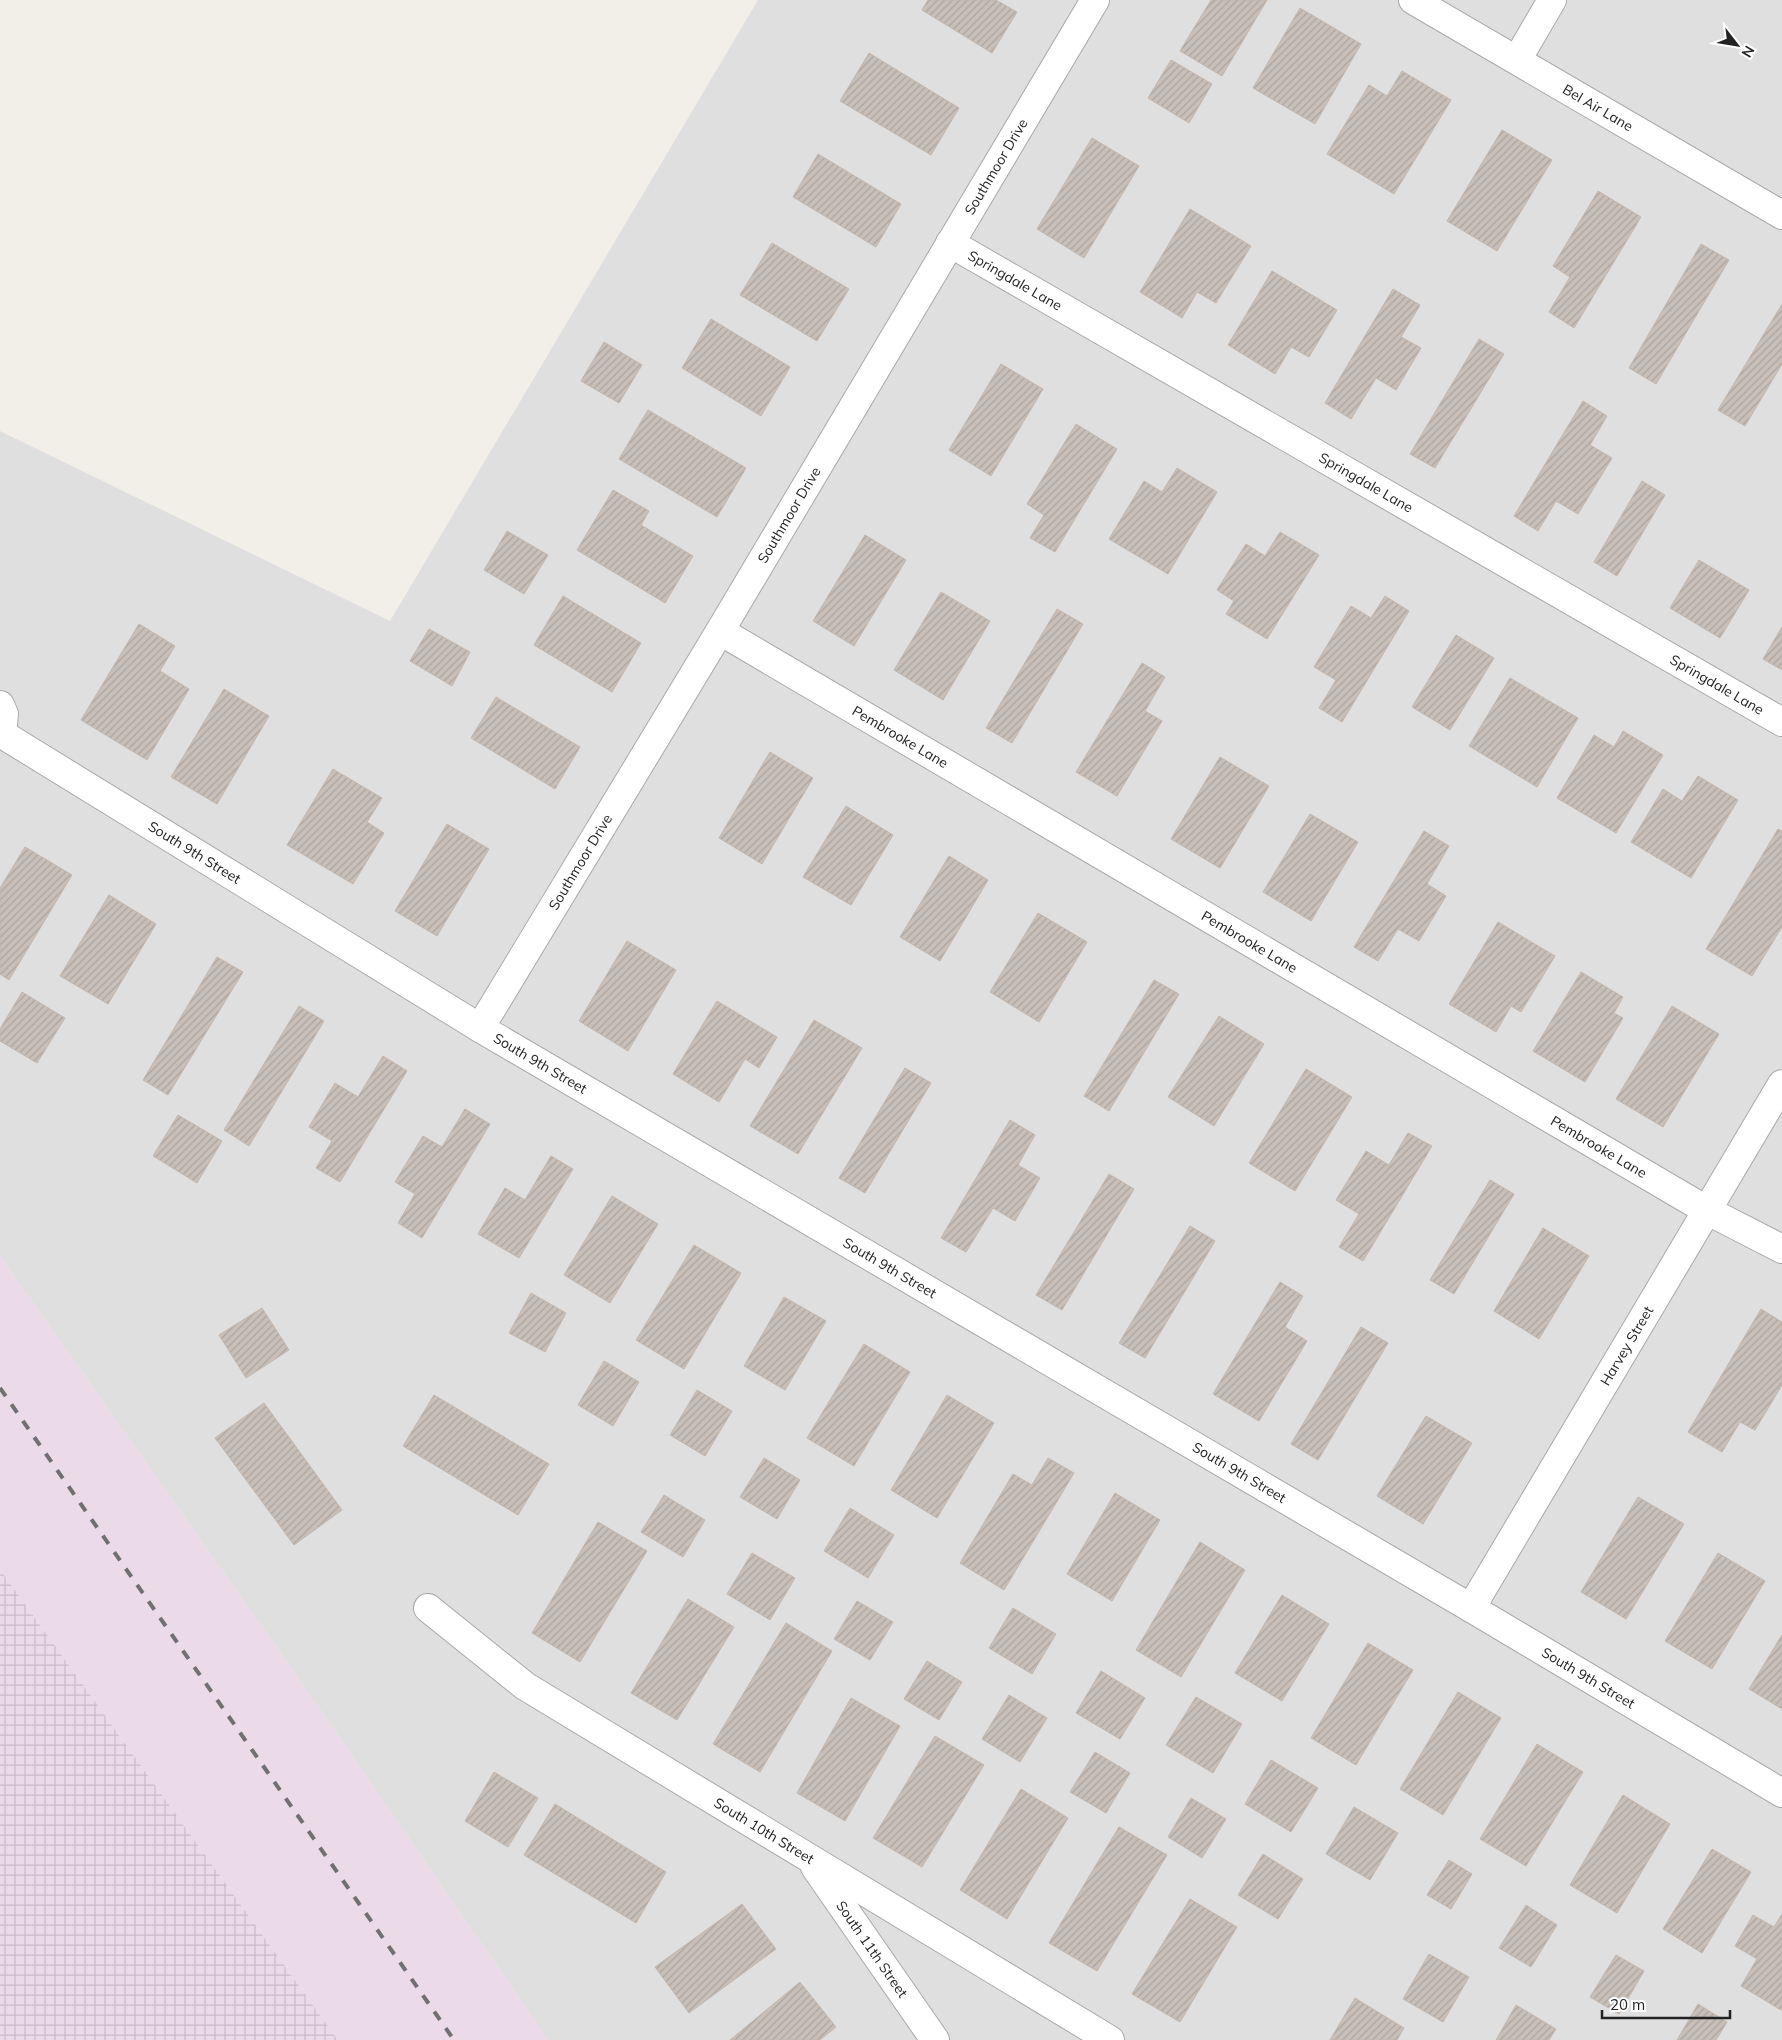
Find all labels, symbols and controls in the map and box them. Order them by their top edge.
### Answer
north arrow [1712,20,1762,70]
text: N [1738,43,1759,61]
street label: Bel Air Lane [1559,80,1636,135]
street label: Southmoor Drive [960,115,1031,218]
street label: Springdale Lane [965,246,1065,315]
street label: Springdale Lane [1316,448,1416,517]
street label: Southmoor Drive [753,463,825,566]
street label: Springdale Lane [1667,650,1767,719]
street label: Pembrooke Lane [849,702,952,772]
street label: Southmoor Drive [545,811,616,913]
street label: South 9th Street [145,817,244,888]
street label: Pembrooke Lane [1198,907,1301,977]
street label: South 9th Street [490,1029,590,1098]
street label: Pembrooke Lane [1547,1112,1650,1182]
street label: South 9th Street [840,1233,940,1302]
street label: Harvey Street [1596,1303,1657,1389]
street label: South 9th Street [1189,1438,1290,1507]
street label: South 9th Street [1538,1643,1638,1713]
street label: South 10th Street [711,1794,818,1868]
street label: South 11th Street [832,1897,912,2001]
scale bar [1602,1988,1730,2020]
text: 20 m [1610,1995,1645,2014]

